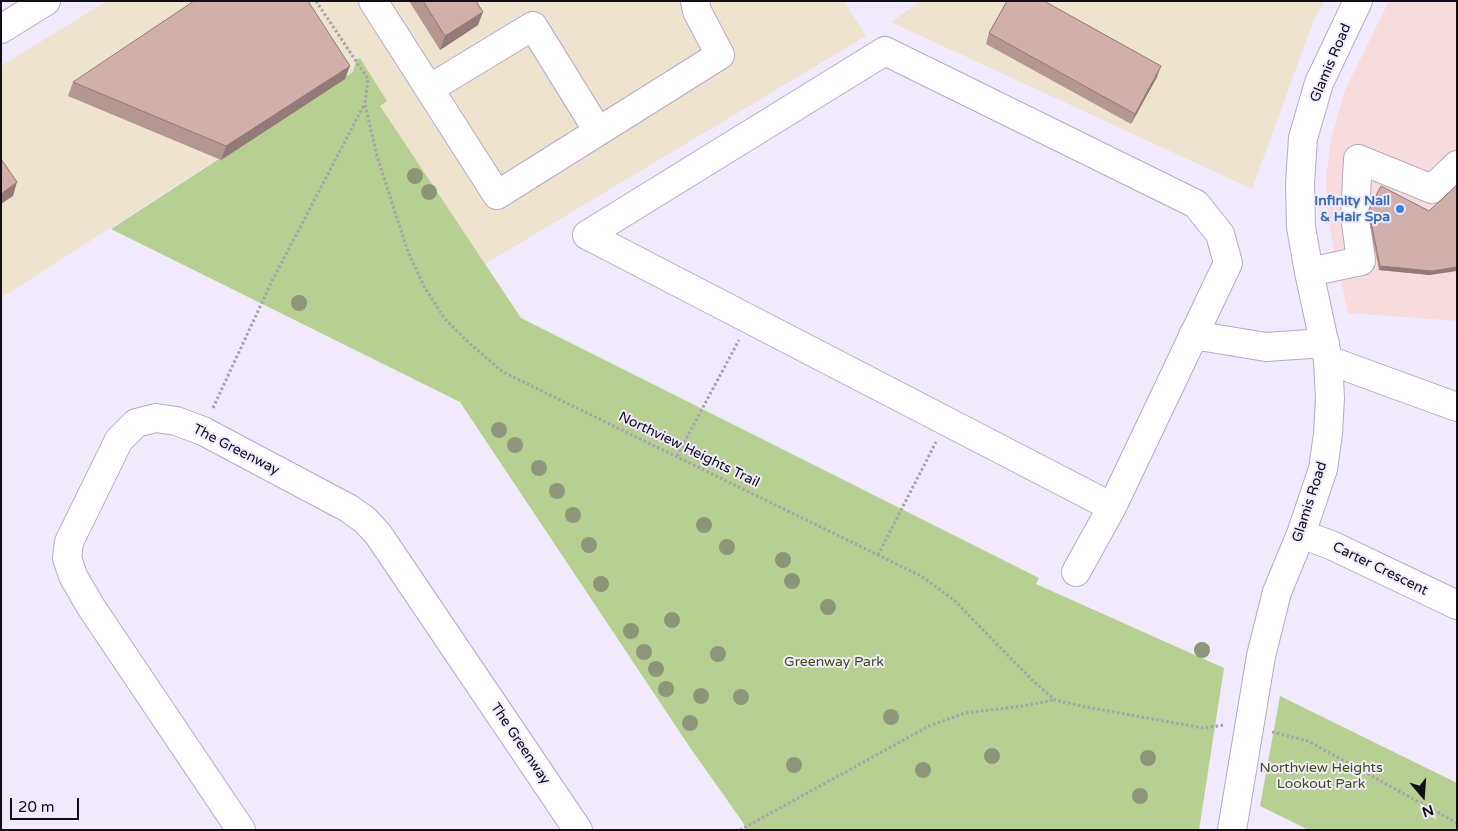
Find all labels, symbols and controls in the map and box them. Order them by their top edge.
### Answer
street label: Glamis Road [1307,21,1355,105]
place label: Infinity Nail & Hair Spa [1314,193,1390,226]
marker: Infinity Nail & Hair Spa [1394,203,1406,215]
street label: Northview Heights Trail [616,409,762,491]
street label: The Greenway [190,421,282,479]
street label: Glamis Road [1289,460,1331,544]
street label: Carter Crescent [1330,539,1430,599]
park label: Greenway Park [784,654,884,670]
street label: The Greenway [487,700,553,788]
park label: Northview Heights Lookout Park [1259,760,1383,792]
north arrow [1398,771,1448,821]
scale bar [12,788,81,820]
text: 20 m [18,798,55,816]
text: N [1420,801,1436,821]

